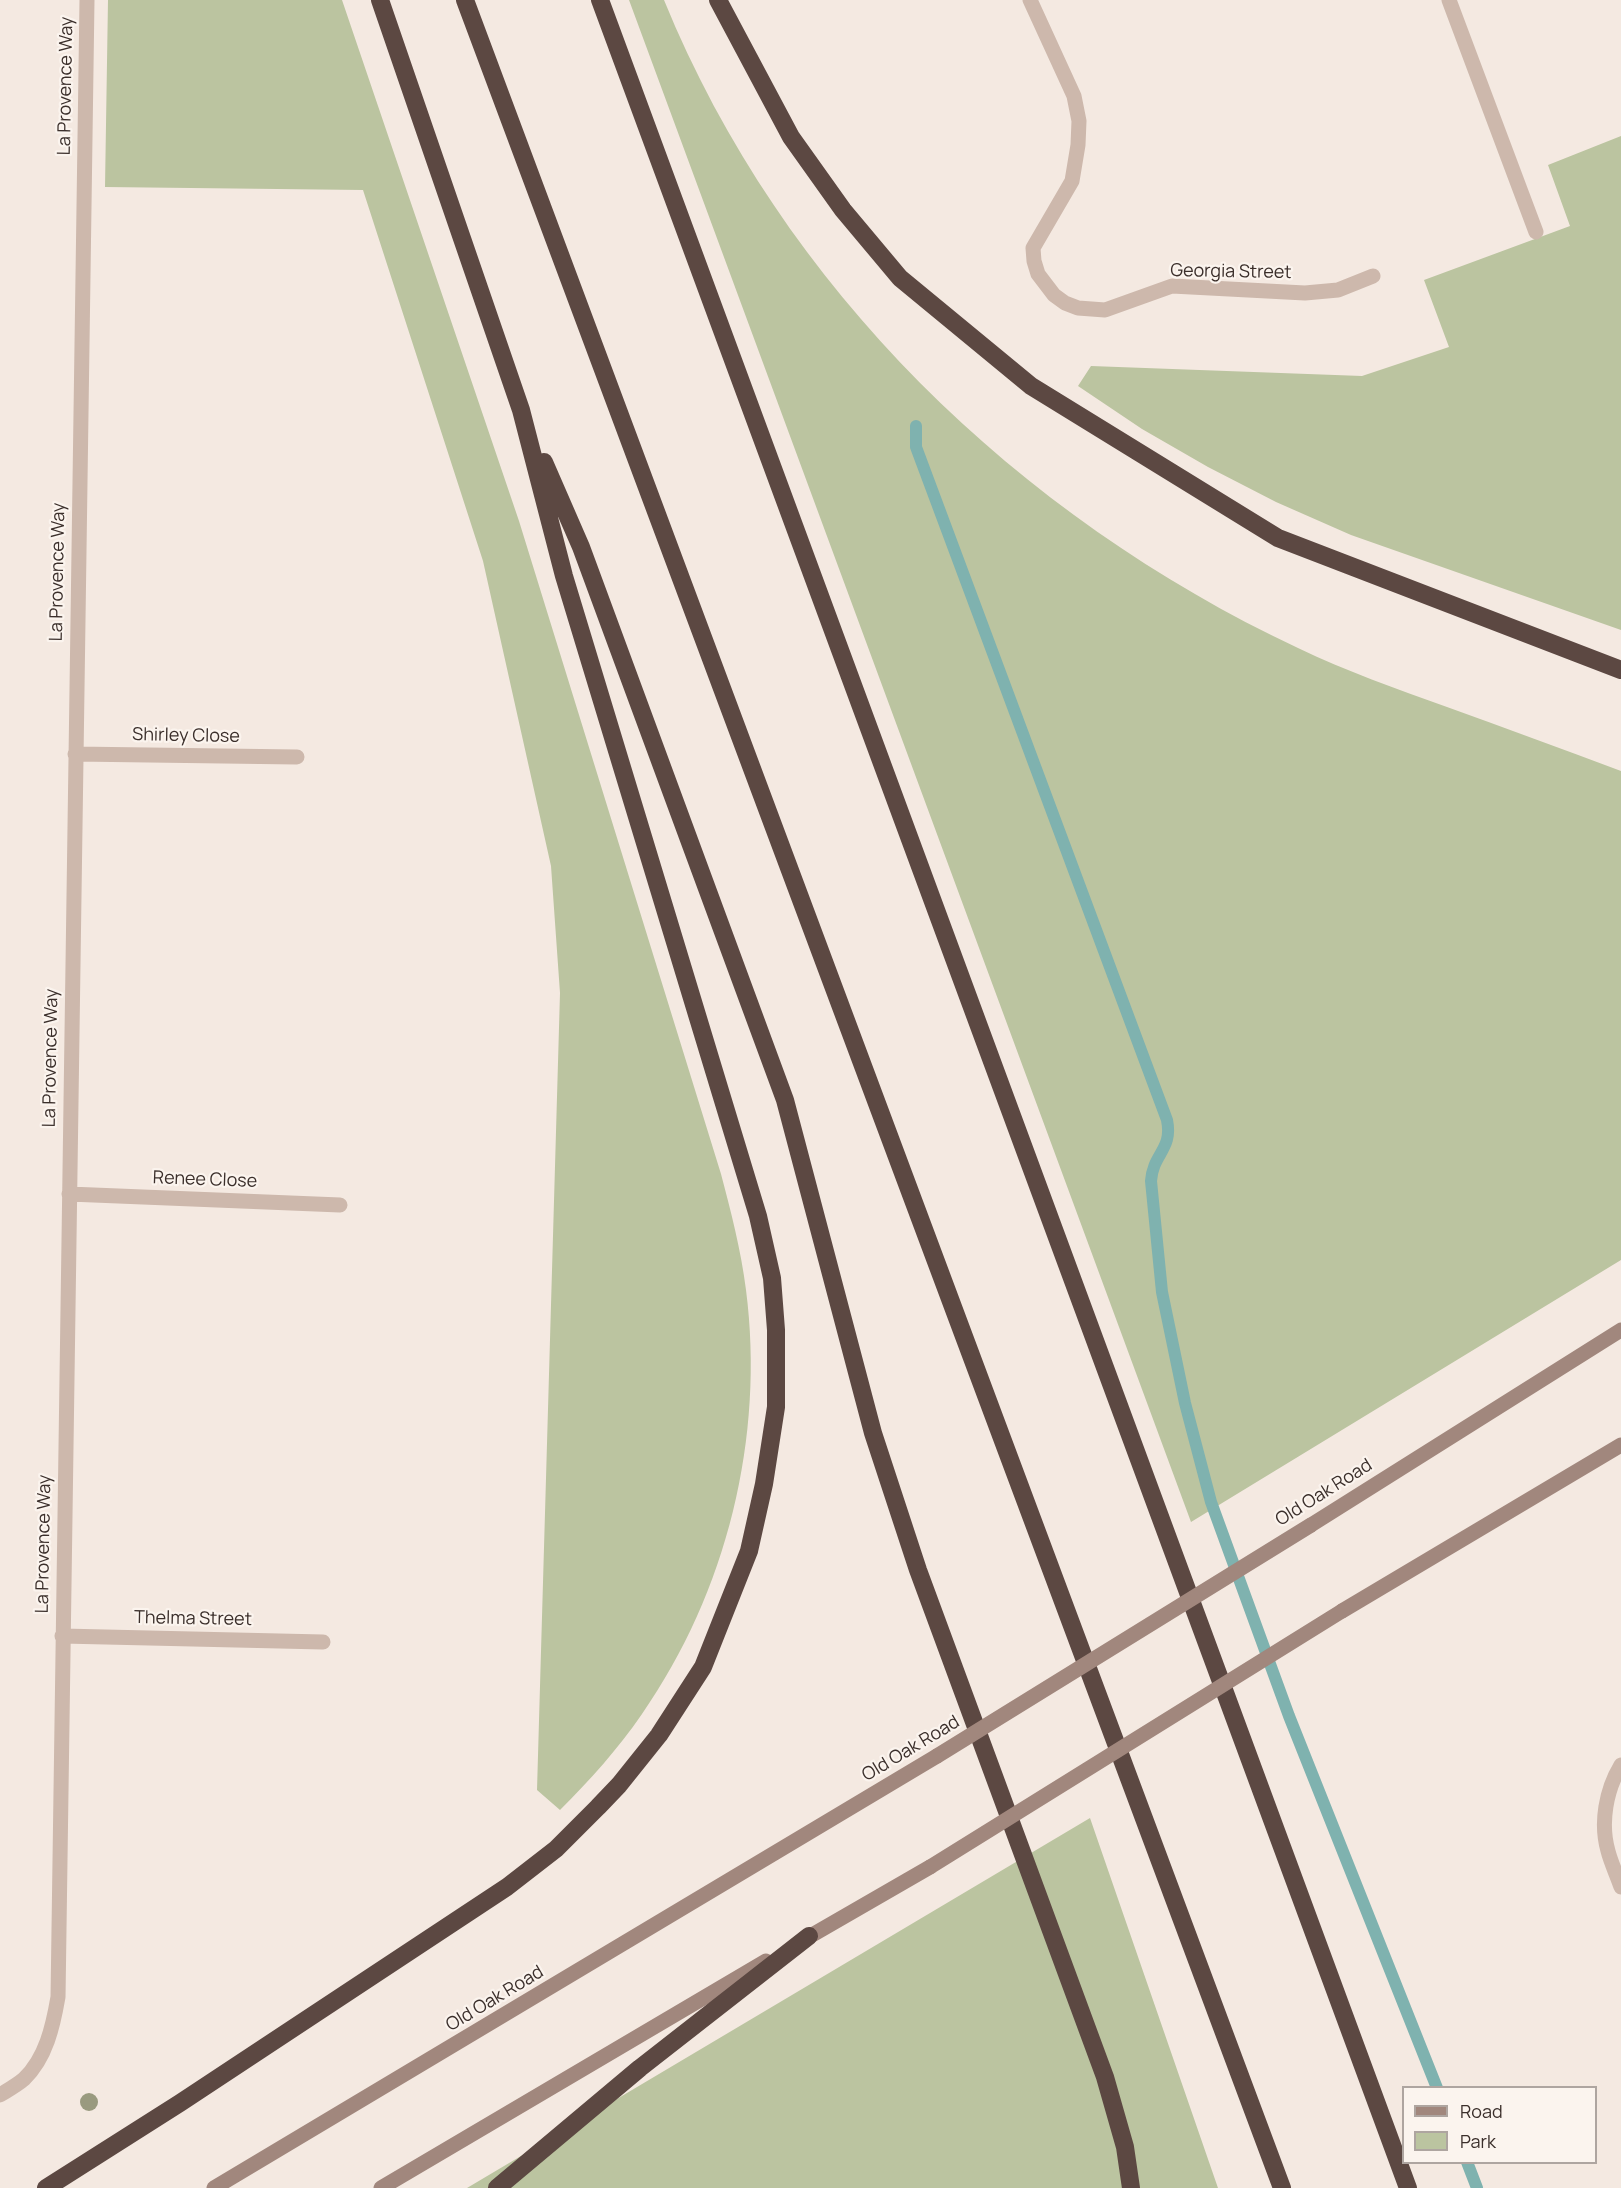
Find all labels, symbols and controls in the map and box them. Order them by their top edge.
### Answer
street label: La Provence Way [54,16,78,156]
street label: Georgia Street [1170,260,1292,284]
street label: La Provence Way [46,502,70,642]
street label: Shirley Close [132,724,240,748]
street label: La Provence Way [39,988,63,1128]
street label: Renee Close [152,1167,258,1193]
street label: Old Oak Road [1272,1455,1376,1531]
street label: La Provence Way [32,1474,56,1614]
street label: Thelma Street [134,1607,252,1631]
street label: Old Oak Road [858,1711,964,1787]
street label: Old Oak Road [442,1961,548,2037]
legend [1402,2086,1597,2164]
text: Road [1460,2099,1503,2123]
text: Park [1460,2129,1496,2153]

